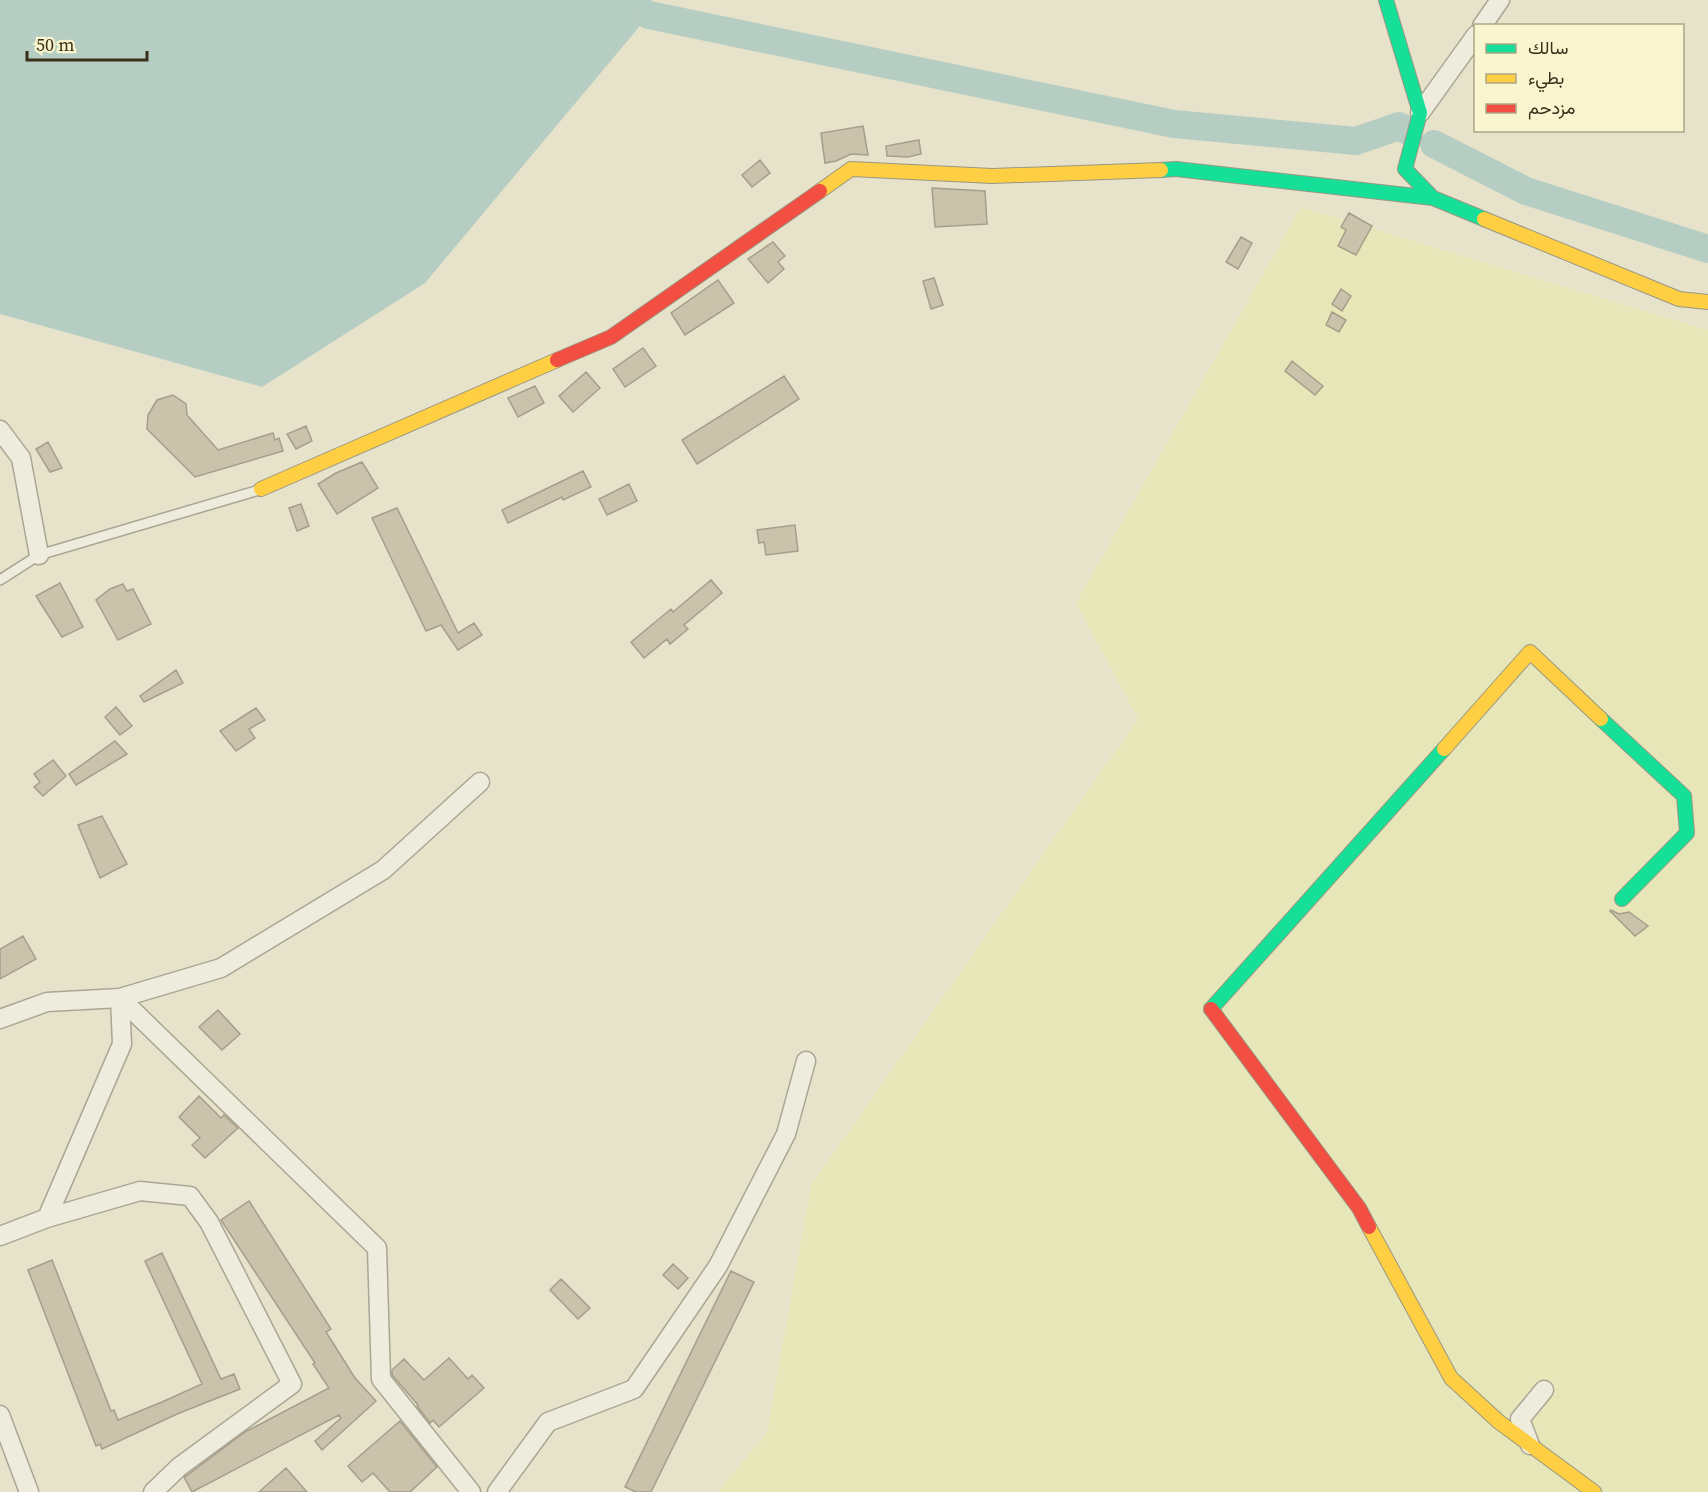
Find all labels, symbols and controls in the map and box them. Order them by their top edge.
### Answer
scale bar [27,24,147,62]
legend [1474,24,1684,132]
text: 50 m [36,32,74,57]
text: سالك [1528,35,1568,60]
text: بطيء [1528,65,1564,93]
text: مزدحم [1528,95,1575,120]

